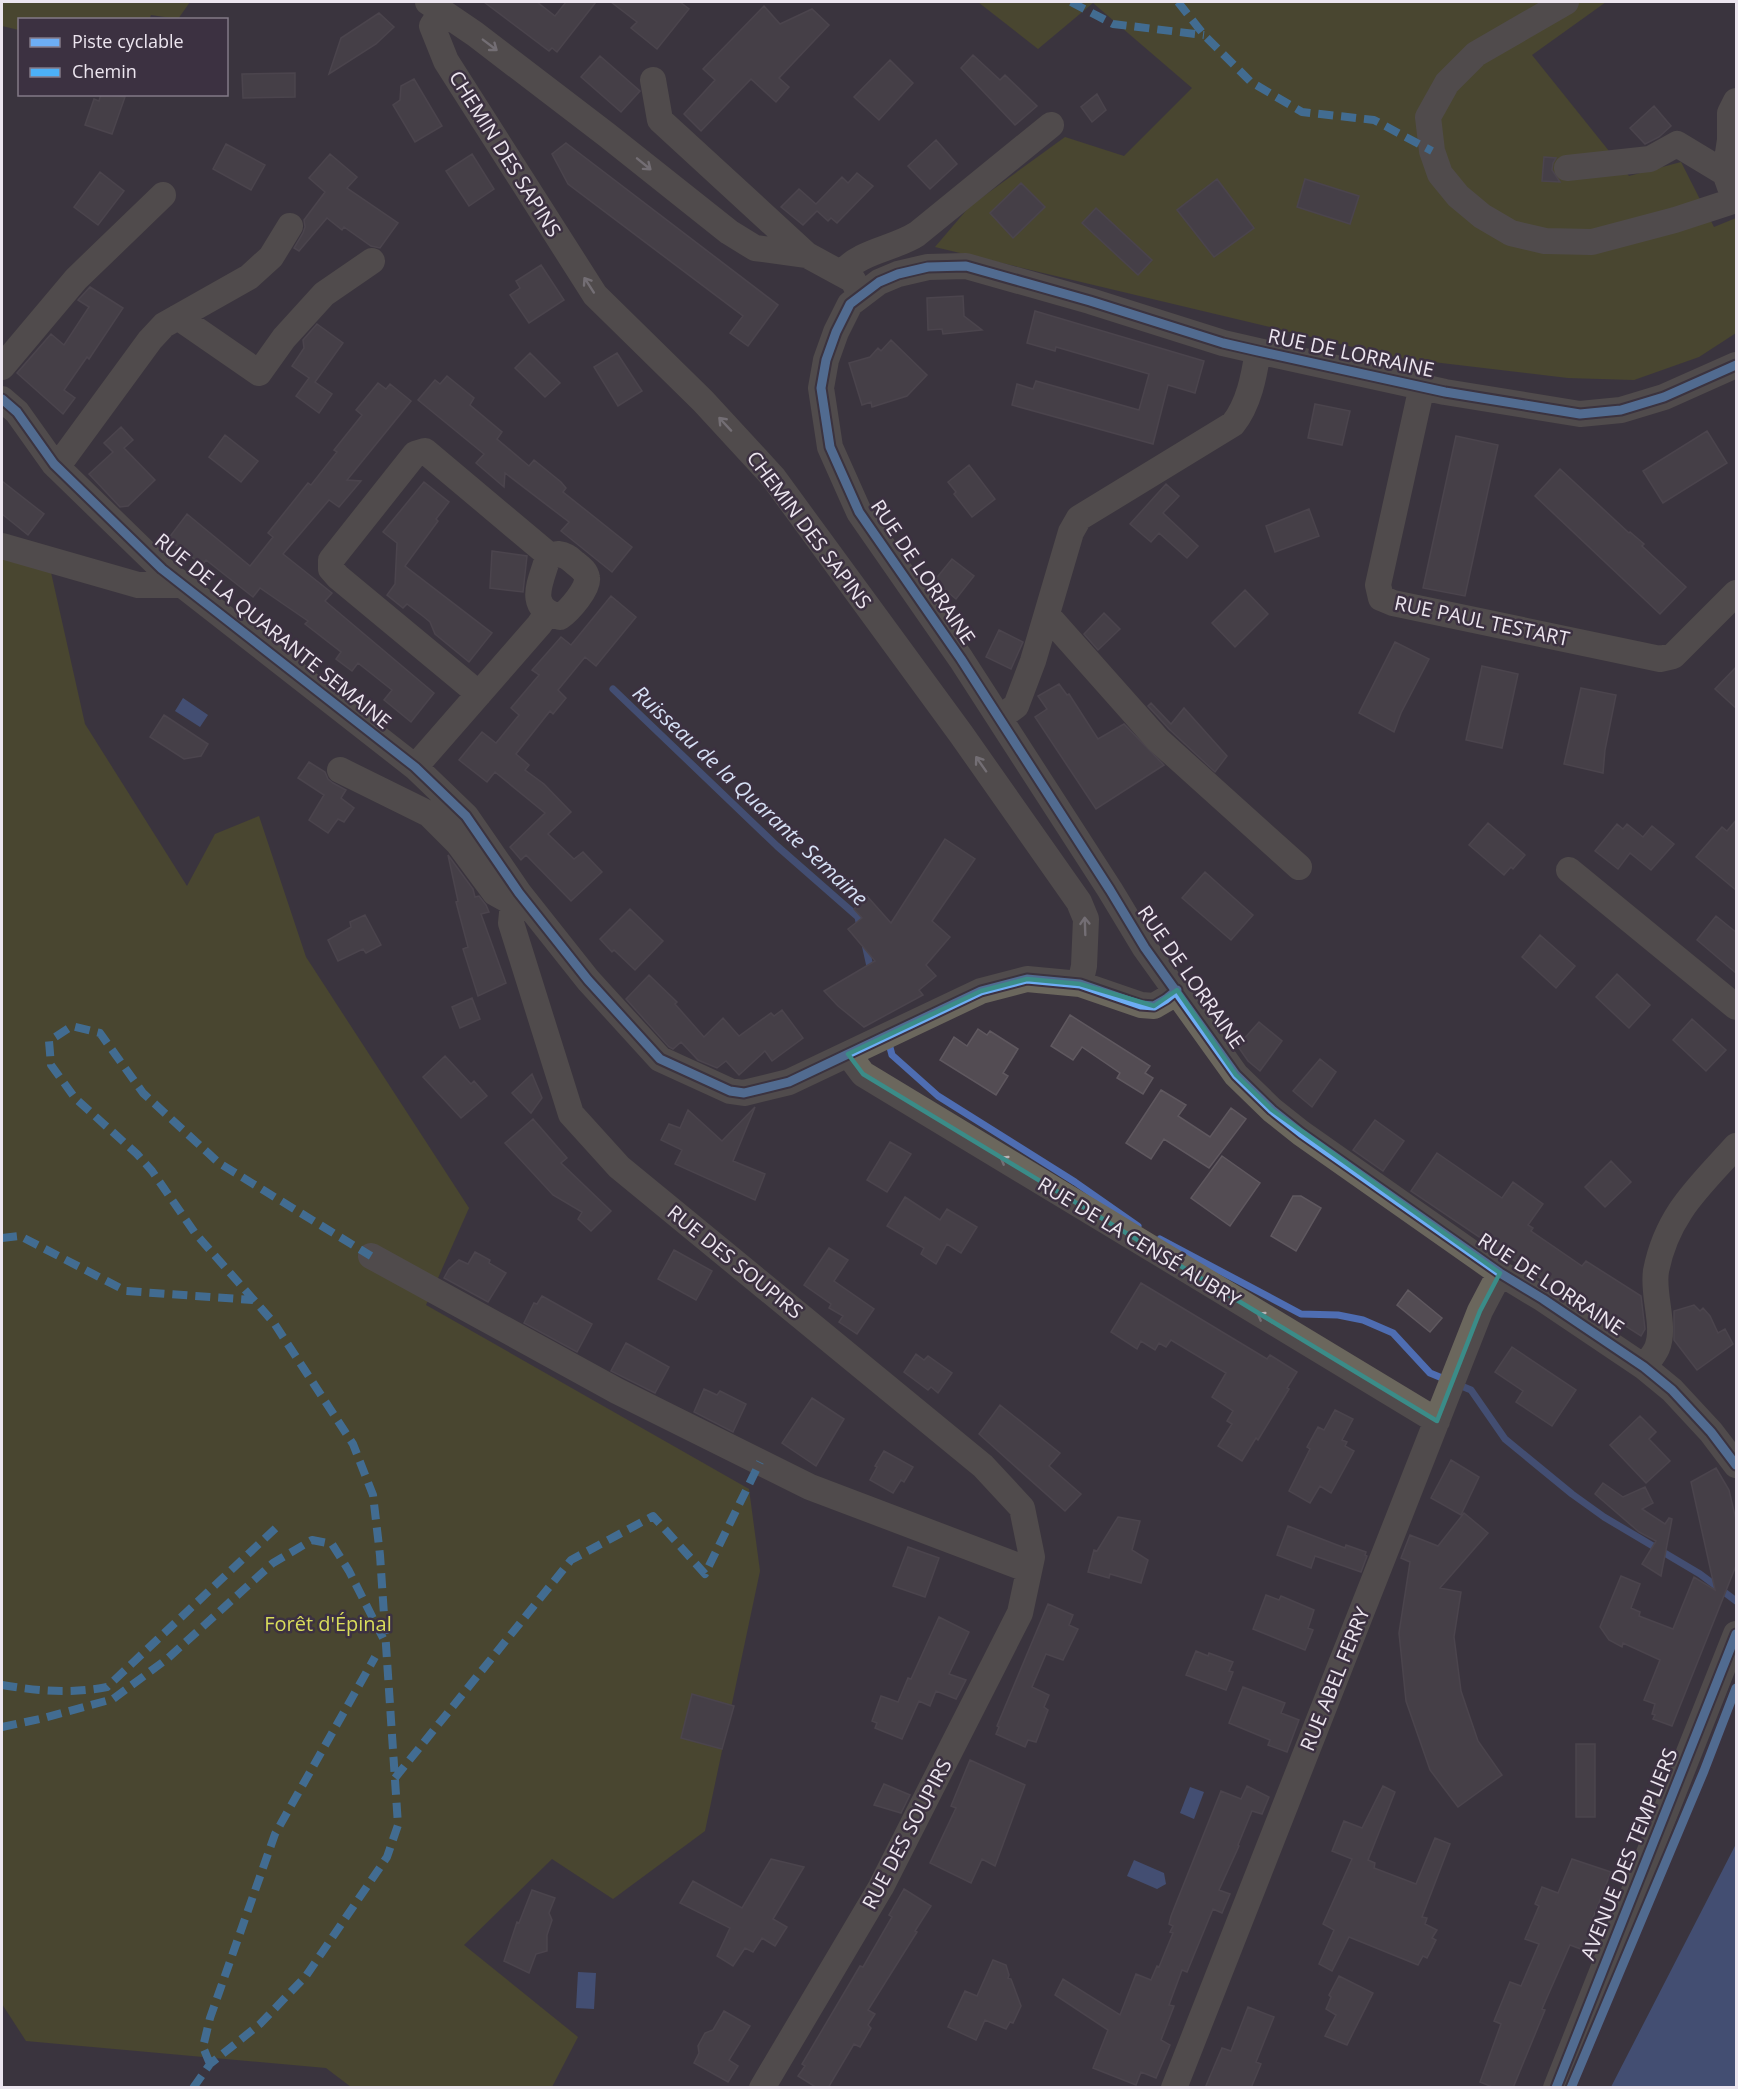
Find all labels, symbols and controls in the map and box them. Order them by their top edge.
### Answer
legend [18,18,228,96]
text: Piste cyclable [72,29,184,53]
one-way arrow [481,39,497,52]
text: Chemin [72,59,137,83]
street label: CHEMIN DES SAPINS [443,65,568,242]
one-way arrow [636,158,652,171]
one-way arrow [582,277,594,294]
street label: RUE DE LORRAINE [1266,322,1437,383]
one-way arrow [717,417,732,432]
street label: CHEMIN DES SAPINS [741,445,878,614]
street label: RUE DE LORRAINE [865,494,982,649]
street label: RUE DE LA QUARANTE SEMAINE [149,527,397,735]
street label: RUE PAUL TESTART [1392,589,1572,652]
water label: Ruisseau de la Quarante Semaine [627,679,874,912]
one-way arrow [975,756,987,772]
street label: RUE DE LORRAINE [1132,900,1251,1054]
one-way arrow [1080,917,1091,937]
one-way arrow [1000,1156,1017,1168]
street label: RUE DE LA CENSÉ AUBRY [1033,1170,1246,1313]
street label: RUE DES SOUPIRS [662,1199,809,1325]
street label: RUE DE LORRAINE [1473,1226,1630,1341]
one-way arrow [1257,1312,1274,1324]
street label: RUE ABEL FERRY [1293,1602,1376,1755]
park label: Forêt d'Épinal [264,1610,392,1637]
street label: AVENUE DES TEMPLIERS [1574,1744,1683,1964]
street label: RUE DES SOUPIRS [855,1754,958,1914]

